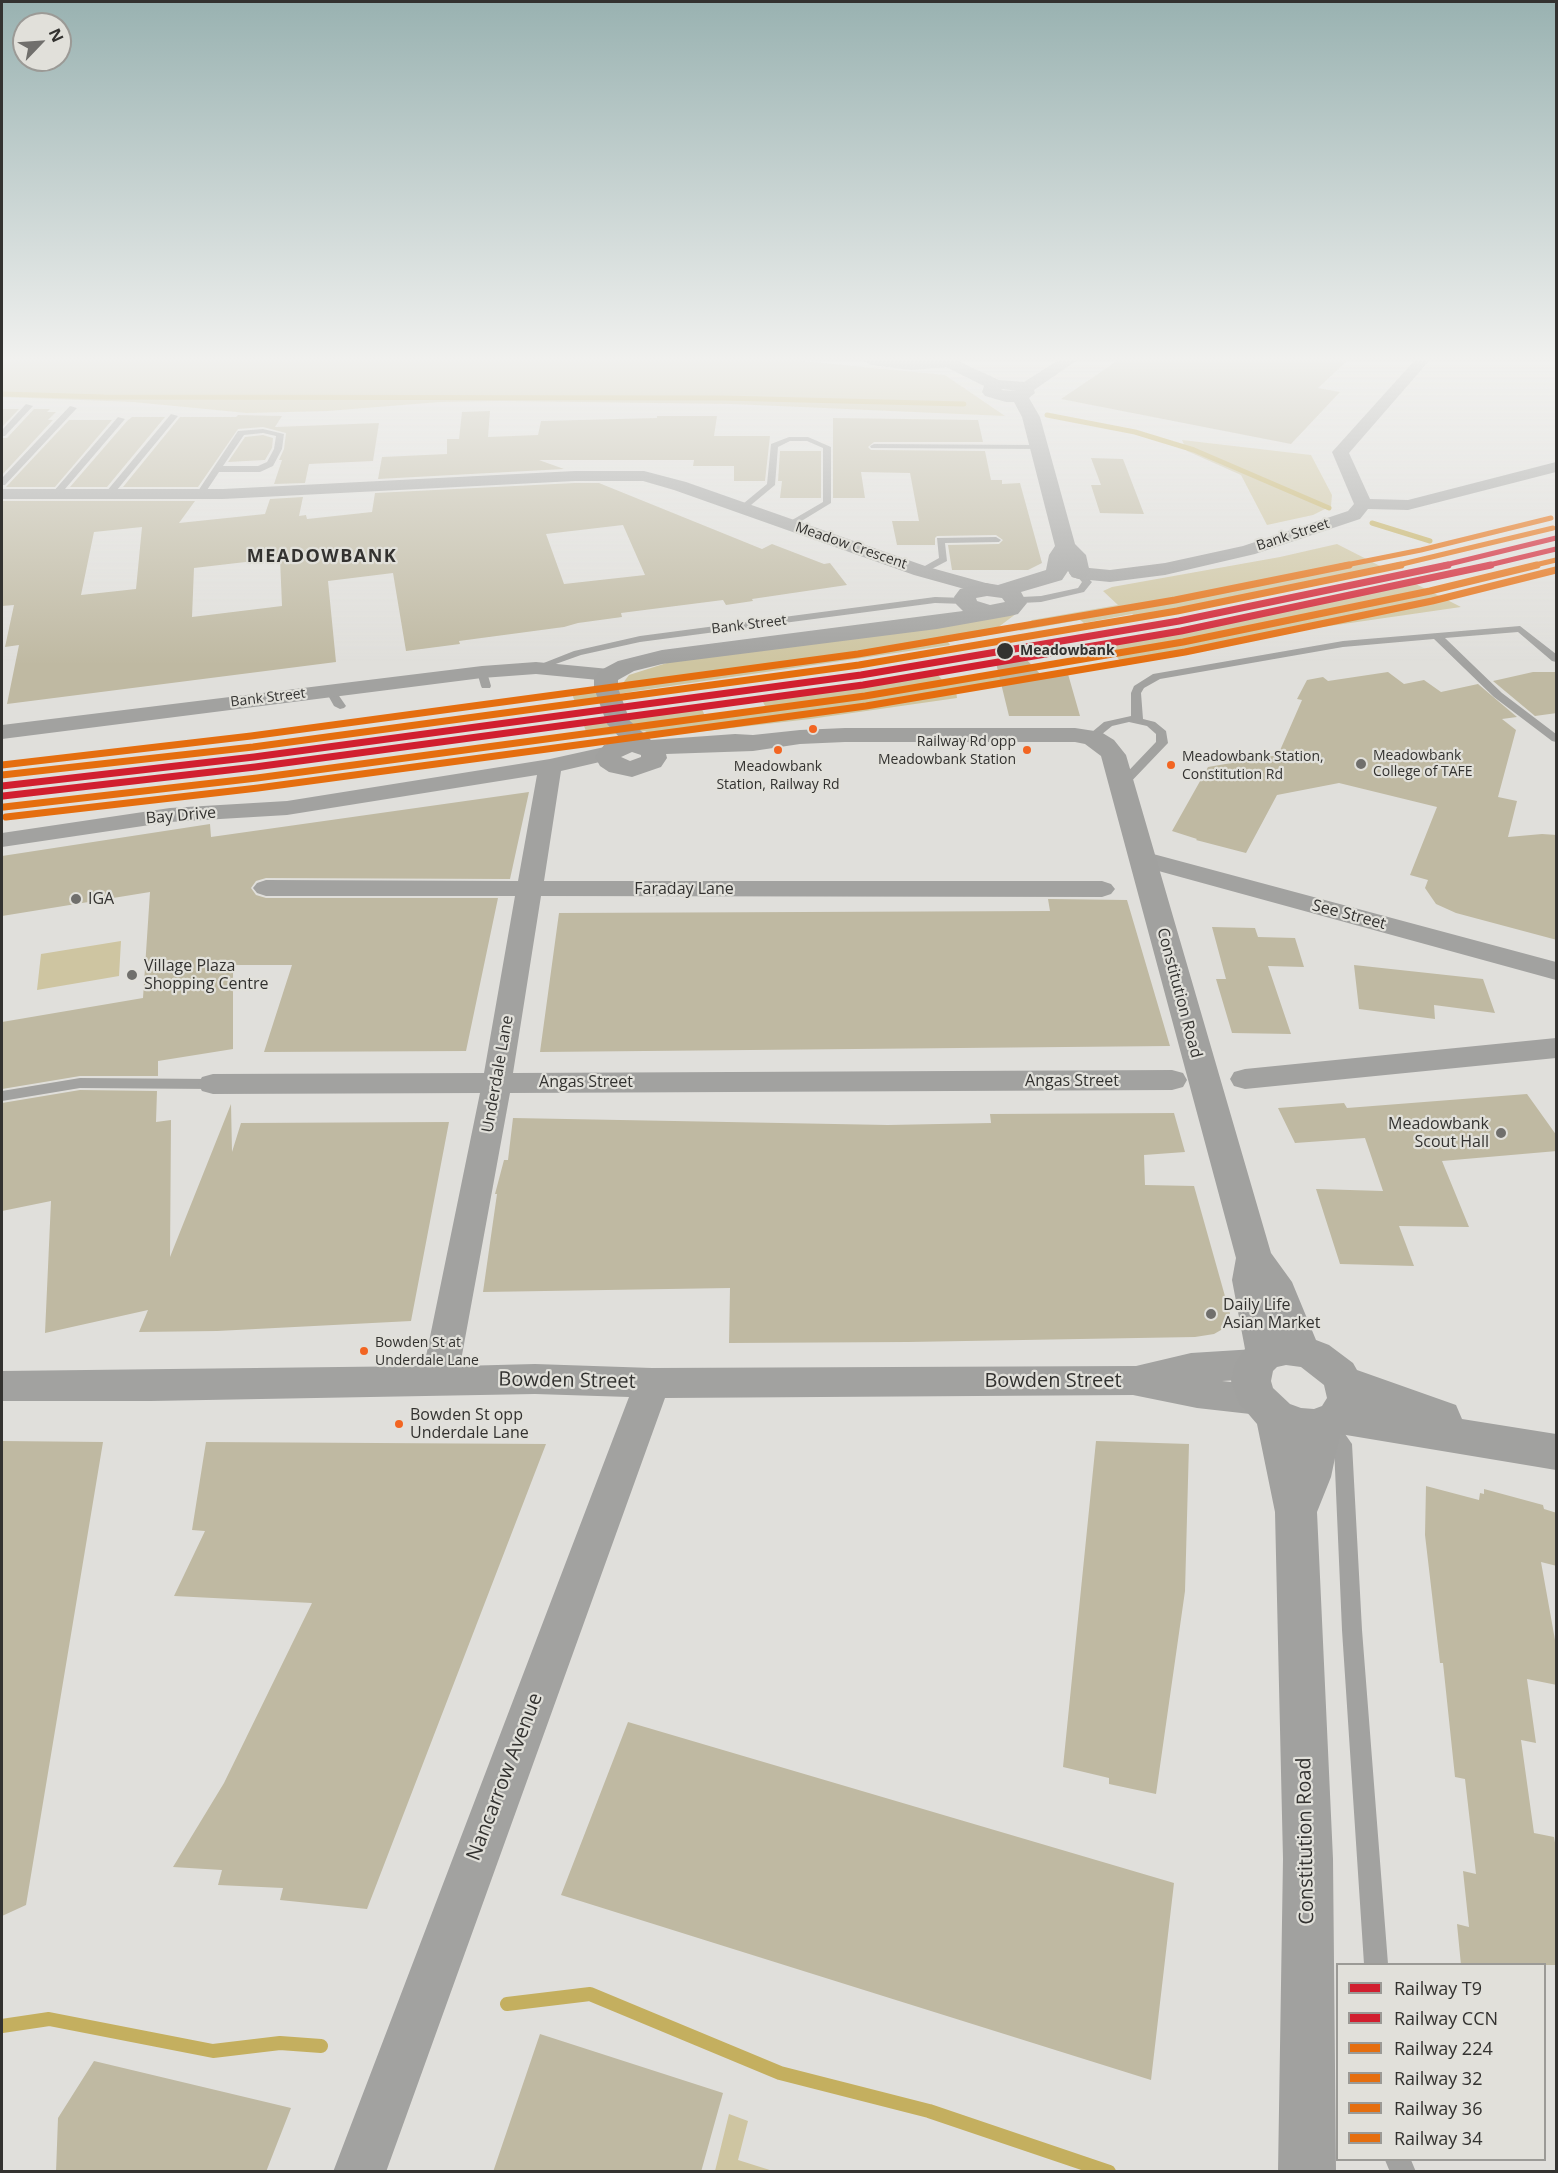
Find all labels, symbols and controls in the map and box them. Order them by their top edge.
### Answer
north arrow [12,12,72,72]
text: N [44,25,69,46]
street label: Bank Street [1255,515,1331,555]
street label: Meadow Crescent [793,519,909,573]
district label: MEADOWBANK [247,546,397,568]
street label: Bank Street [711,612,787,638]
marker: Meadowbank [995,641,1015,661]
place label: Meadowbank [1020,643,1115,659]
street label: Bank Street [230,685,306,711]
unlabelled marker [807,723,819,735]
place label: Railway Rd opp Meadowbank Station [878,734,1016,766]
marker: Meadowbank Station, Railway Rd [772,744,784,756]
marker: Railway Rd opp Meadowbank Station [1021,744,1033,756]
place label: Meadowbank College of TAFE [1373,748,1473,780]
place label: Meadowbank Station, Constitution Rd [1182,749,1324,782]
marker: Meadowbank College of TAFE [1354,757,1368,771]
place label: Meadowbank Station, Railway Rd [716,759,840,792]
marker: Meadowbank Station, Constitution Rd [1165,759,1177,771]
street label: Bay Drive [145,803,217,829]
street label: Faraday Lane [634,879,734,899]
place label: IGA [88,889,114,909]
marker: IGA [69,892,83,906]
street label: See Street [1310,896,1388,934]
street label: Constitution Road [1152,926,1206,1060]
place label: Village Plaza Shopping Centre [144,956,269,994]
marker: Village Plaza Shopping Centre [125,968,139,982]
street label: Underdale Lane [478,1014,518,1134]
street label: Angas Street [1025,1071,1119,1091]
street label: Angas Street [539,1072,633,1092]
place label: Meadowbank Scout Hall [1388,1114,1489,1152]
marker: Meadowbank Scout Hall [1494,1126,1508,1140]
place label: Daily Life Asian Market [1223,1295,1321,1333]
marker: Daily Life Asian Market [1204,1307,1218,1321]
place label: Bowden St at Underdale Lane [375,1335,479,1368]
marker: Bowden St at Underdale Lane [358,1345,370,1357]
street label: Bowden Street [498,1368,636,1394]
street label: Bowden Street [984,1369,1122,1393]
place label: Bowden St opp Underdale Lane [410,1405,529,1443]
marker: Bowden St opp Underdale Lane [393,1418,405,1430]
street label: Nancarrow Avenue [462,1690,548,1864]
street label: Constitution Road [1293,1757,1319,1925]
legend [1336,1963,1546,2161]
text: Railway T9 [1394,1976,1482,2000]
text: Railway CCN [1394,2006,1498,2030]
text: Railway 224 [1394,2036,1493,2060]
text: Railway 32 [1394,2066,1482,2090]
text: Railway 36 [1394,2096,1482,2120]
text: Railway 34 [1394,2126,1482,2150]

